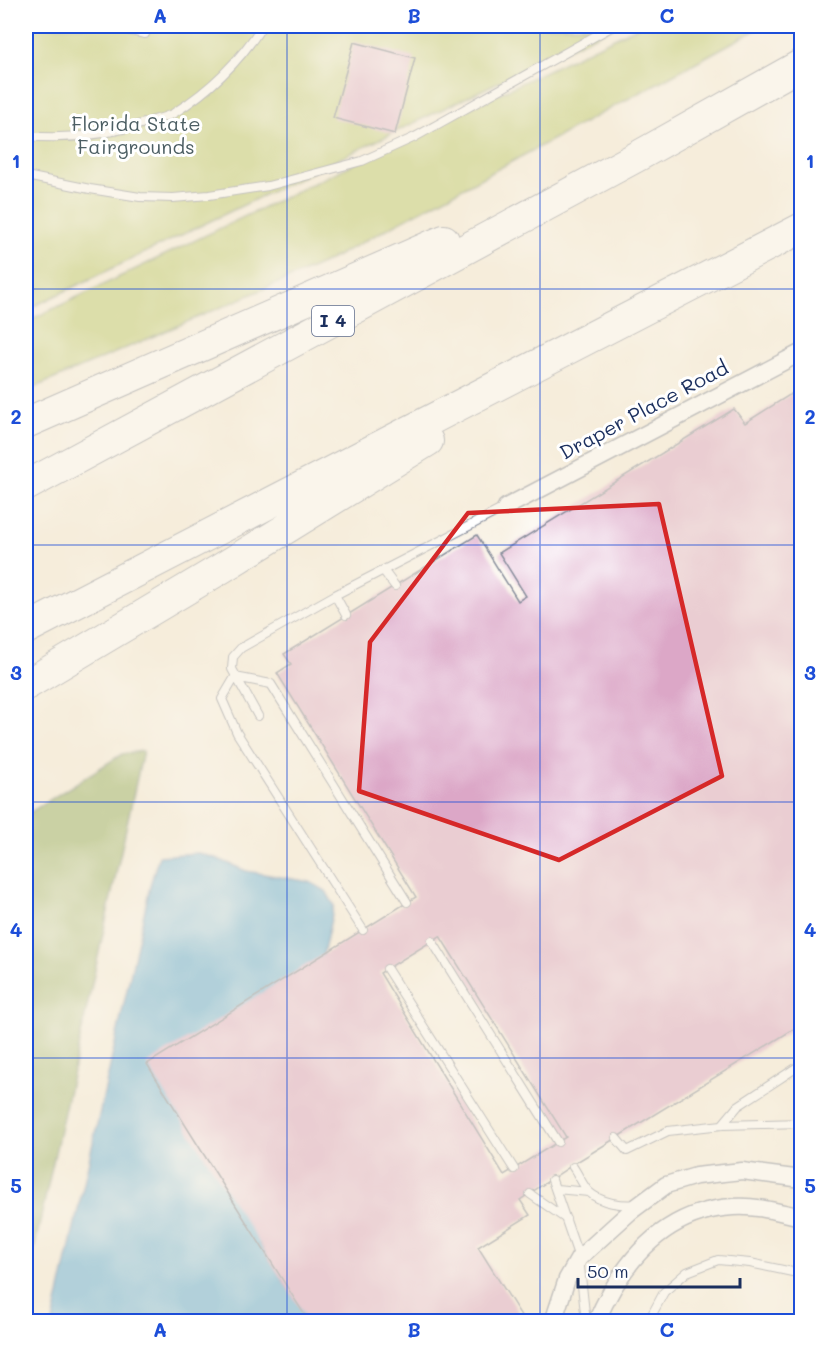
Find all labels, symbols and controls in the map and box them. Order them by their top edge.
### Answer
text: A [153,2,167,28]
text: B [407,2,421,28]
text: C [660,2,675,28]
park label: Florida State Fairgrounds [71,110,201,159]
text: 1 [12,147,20,173]
text: 1 [806,147,814,173]
road number: I 4 [312,306,354,336]
street label: Draper Place Road [555,354,732,465]
text: 2 [10,403,22,429]
text: 2 [804,403,816,429]
text: 3 [10,659,22,685]
text: 3 [804,659,816,685]
text: 4 [10,916,23,942]
text: 4 [804,916,817,942]
text: 5 [10,1172,22,1198]
text: 5 [804,1172,816,1198]
scale bar [578,1251,740,1289]
text: 50 m [587,1259,629,1283]
text: A [153,1316,167,1342]
text: B [407,1316,421,1342]
text: C [660,1316,675,1342]

